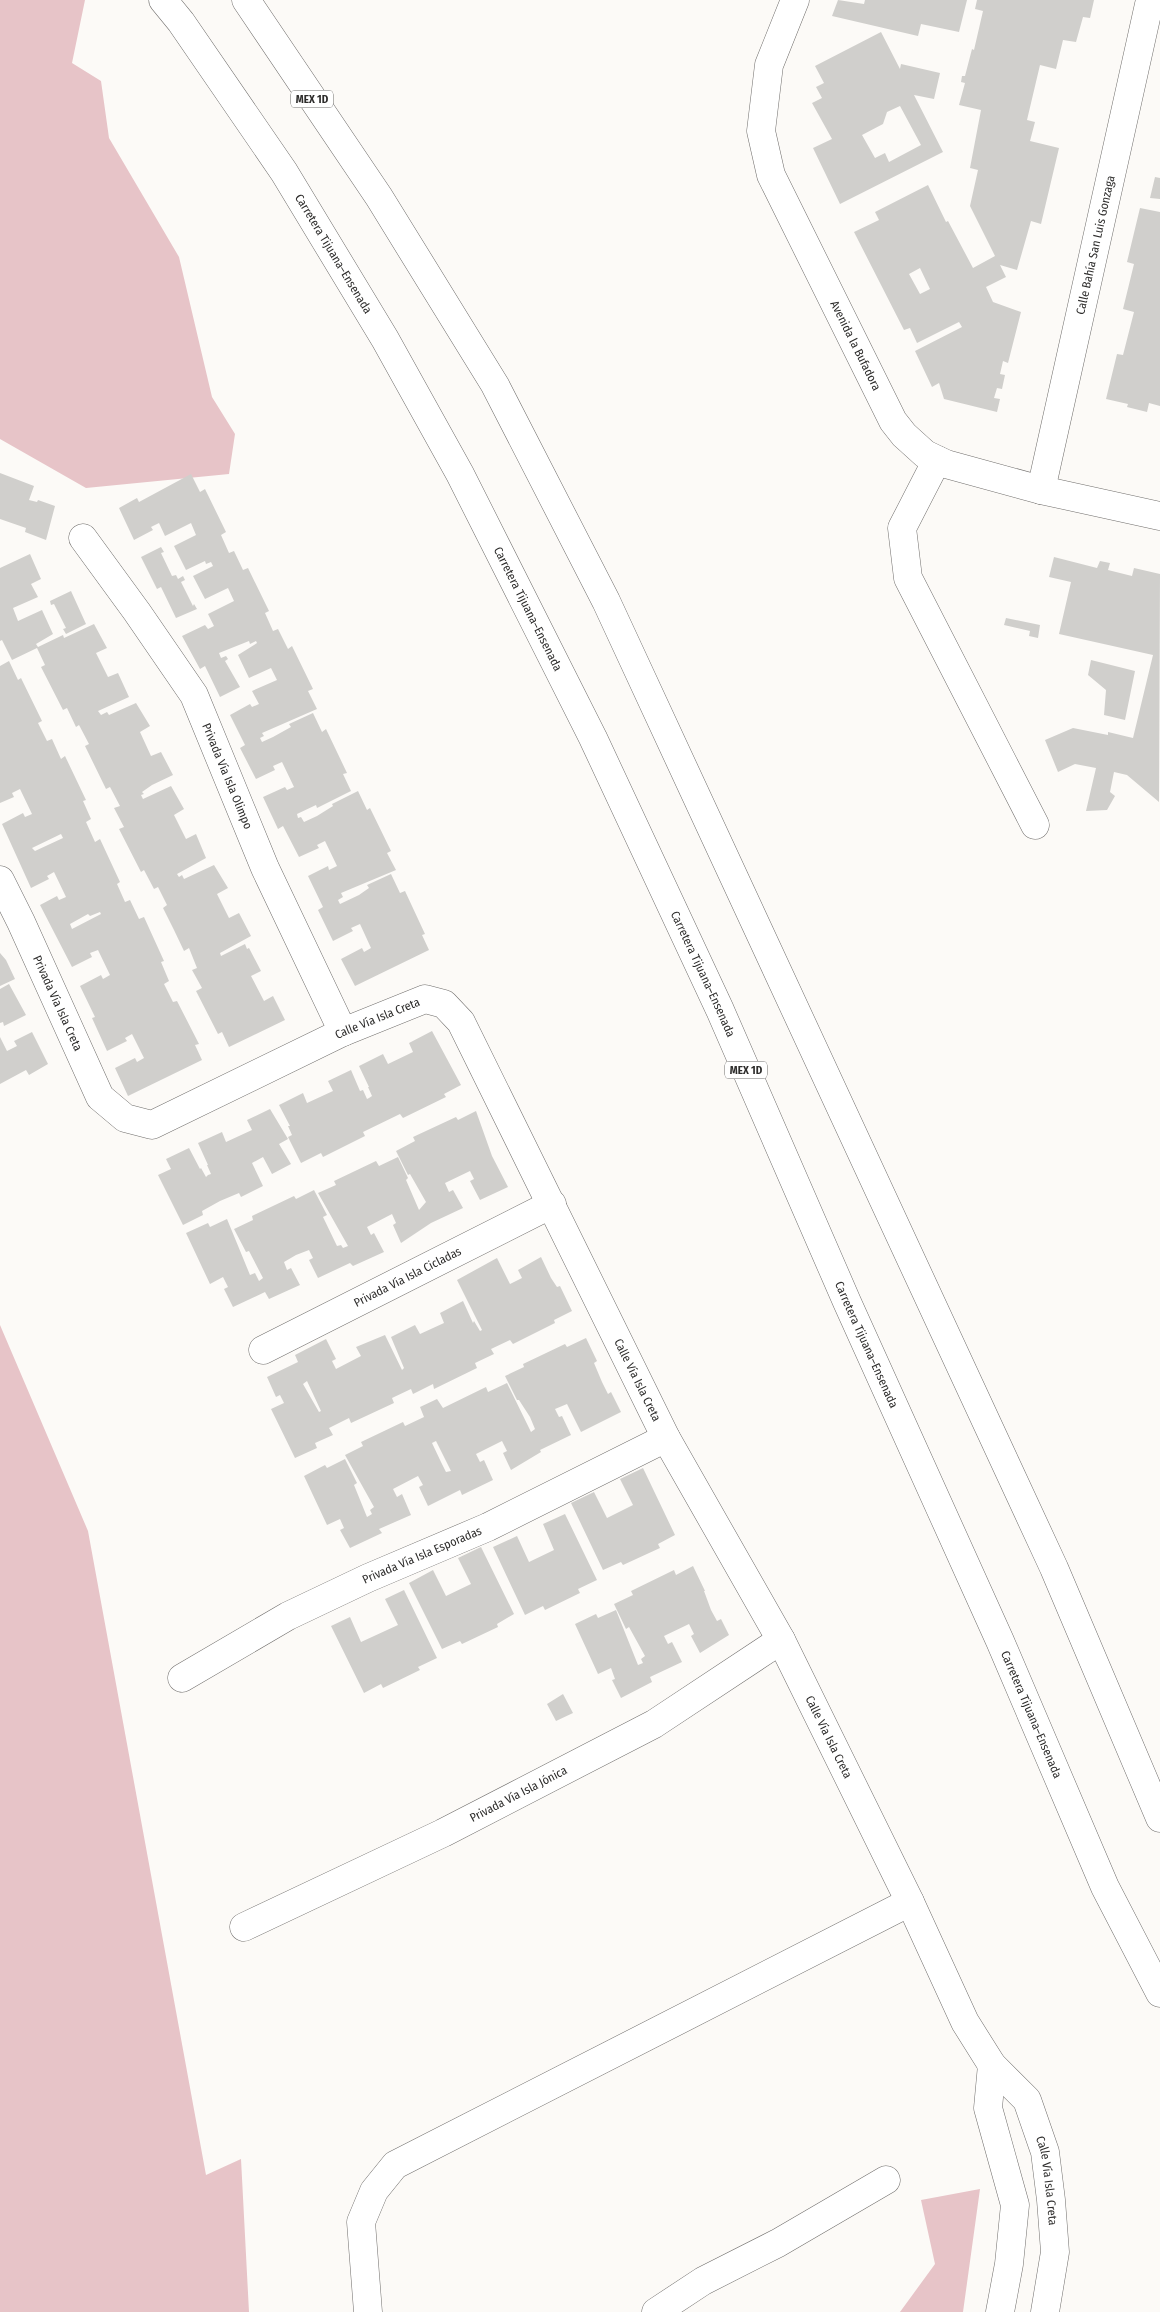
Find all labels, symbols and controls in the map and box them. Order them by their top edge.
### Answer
road number: MEX 1D [291,90,333,108]
street label: Calle Bahía San Luis Gonzaga [1073,174,1118,316]
street label: Carretera Tijuana–Ensenada [292,192,375,316]
street label: Avenida la Bufadora [827,298,884,393]
street label: Carretera Tijuana–Ensenada [491,544,565,673]
street label: Privada Vía Isla Olimpo [199,721,255,831]
street label: Carretera Tijuana–Ensenada [668,909,738,1039]
street label: Privada Vía Isla Creta [30,953,85,1053]
street label: Calle Vía Isla Creta [333,995,422,1042]
road number: MEX 1D [725,1062,767,1078]
street label: Privada Vía Isla Cicladas [352,1244,464,1310]
street label: Carretera Tijuana–Ensenada [832,1279,901,1410]
street label: Calle Vía Isla Creta [611,1337,664,1424]
street label: Privada Vía Isla Esporadas [360,1524,484,1587]
street label: Carretera Tijuana–Ensenada [998,1649,1065,1780]
street label: Calle Vía Isla Creta [802,1693,855,1781]
street label: Privada Vía Isla Jónica [467,1763,570,1825]
street label: Calle Vía Isla Creta [1033,2134,1060,2226]

